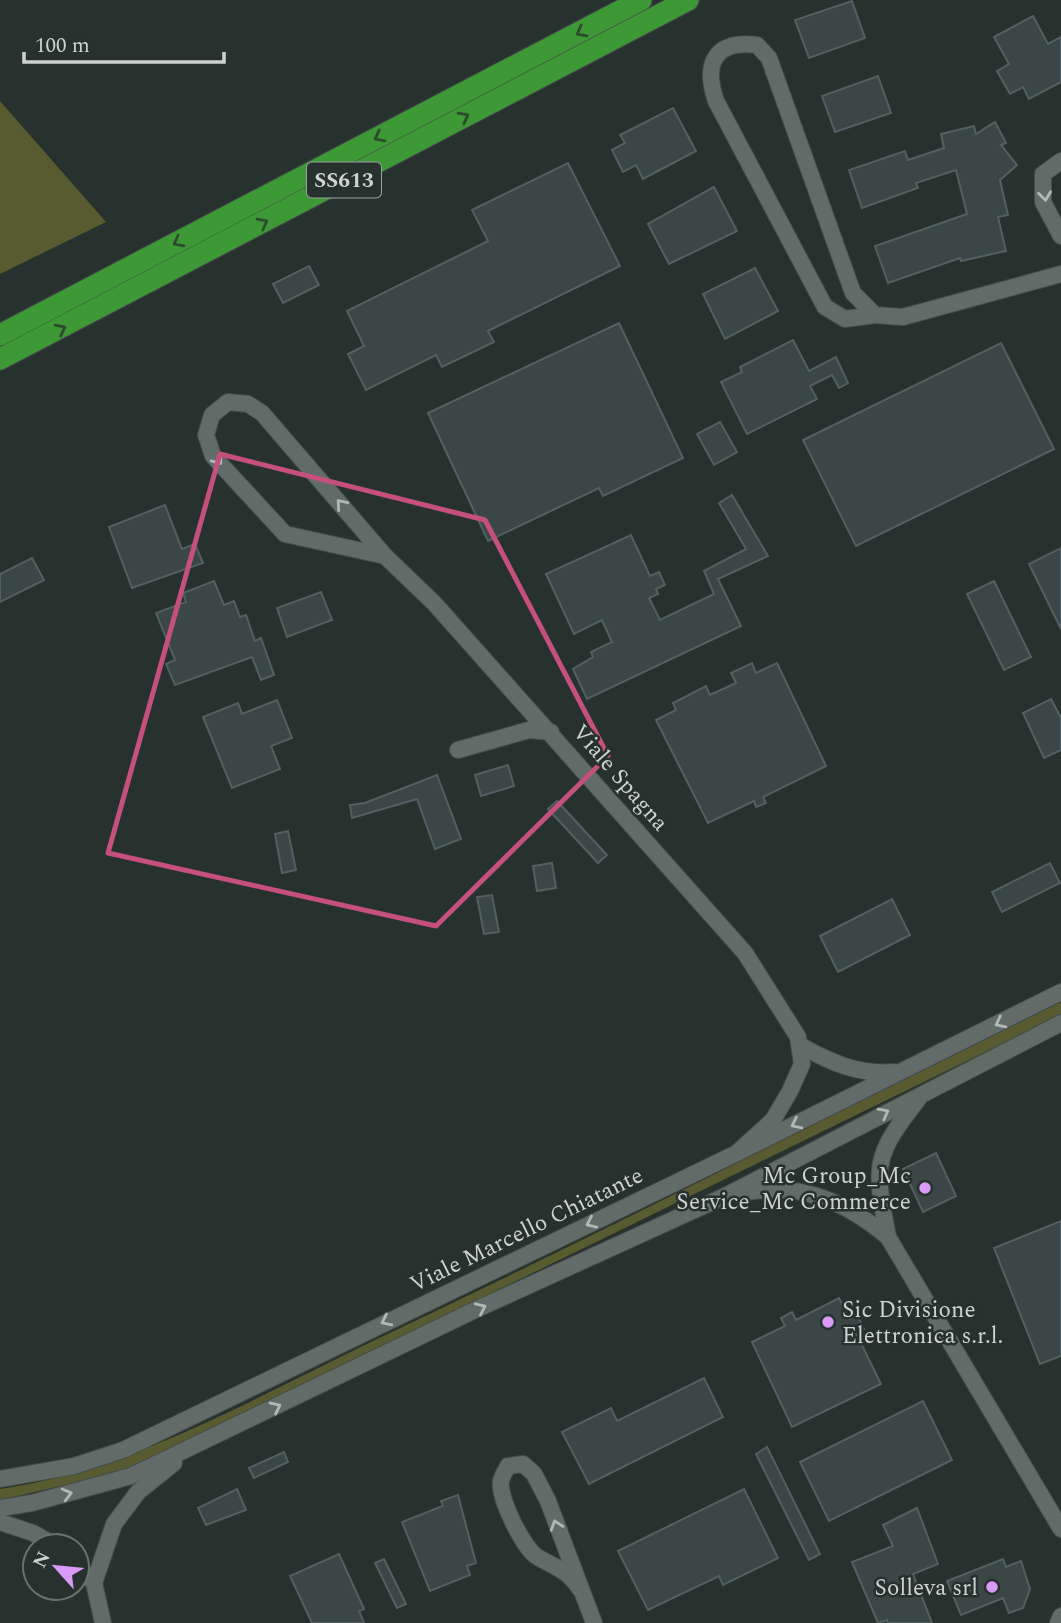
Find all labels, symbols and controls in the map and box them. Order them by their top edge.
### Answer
scale bar [24,21,224,65]
one-way arrow [576,23,588,37]
text: 100 m [35,30,90,62]
one-way arrow [457,112,469,126]
one-way arrow [374,129,386,142]
road number: SS613 [307,162,381,198]
one-way arrow [1037,190,1052,202]
one-way arrow [255,218,268,231]
one-way arrow [172,234,185,248]
one-way arrow [54,323,66,337]
one-way arrow [210,452,222,464]
one-way arrow [337,499,349,512]
street label: Viale Spagna [563,717,676,839]
one-way arrow [995,1014,1007,1028]
one-way arrow [877,1108,889,1121]
one-way arrow [791,1116,803,1130]
street label: Viale Marcello Chiatante [404,1159,649,1302]
place label: Mc Group_Mc Service_Mc Commerce [676,1159,911,1220]
marker: Mc Group_Mc Service_Mc Commerce [917,1180,933,1196]
one-way arrow [586,1214,598,1228]
place label: Sic Divisione Elettronica s.r.l. [842,1293,1003,1354]
one-way arrow [474,1302,486,1316]
one-way arrow [381,1313,393,1327]
marker: Sic Divisione Elettronica s.r.l. [820,1314,836,1330]
one-way arrow [269,1402,281,1416]
one-way arrow [60,1488,72,1502]
one-way arrow [550,1519,564,1531]
north arrow [21,1532,91,1602]
text: N [26,1546,59,1573]
place label: Solleva srl [874,1571,978,1606]
marker: Solleva srl [984,1579,1000,1595]

